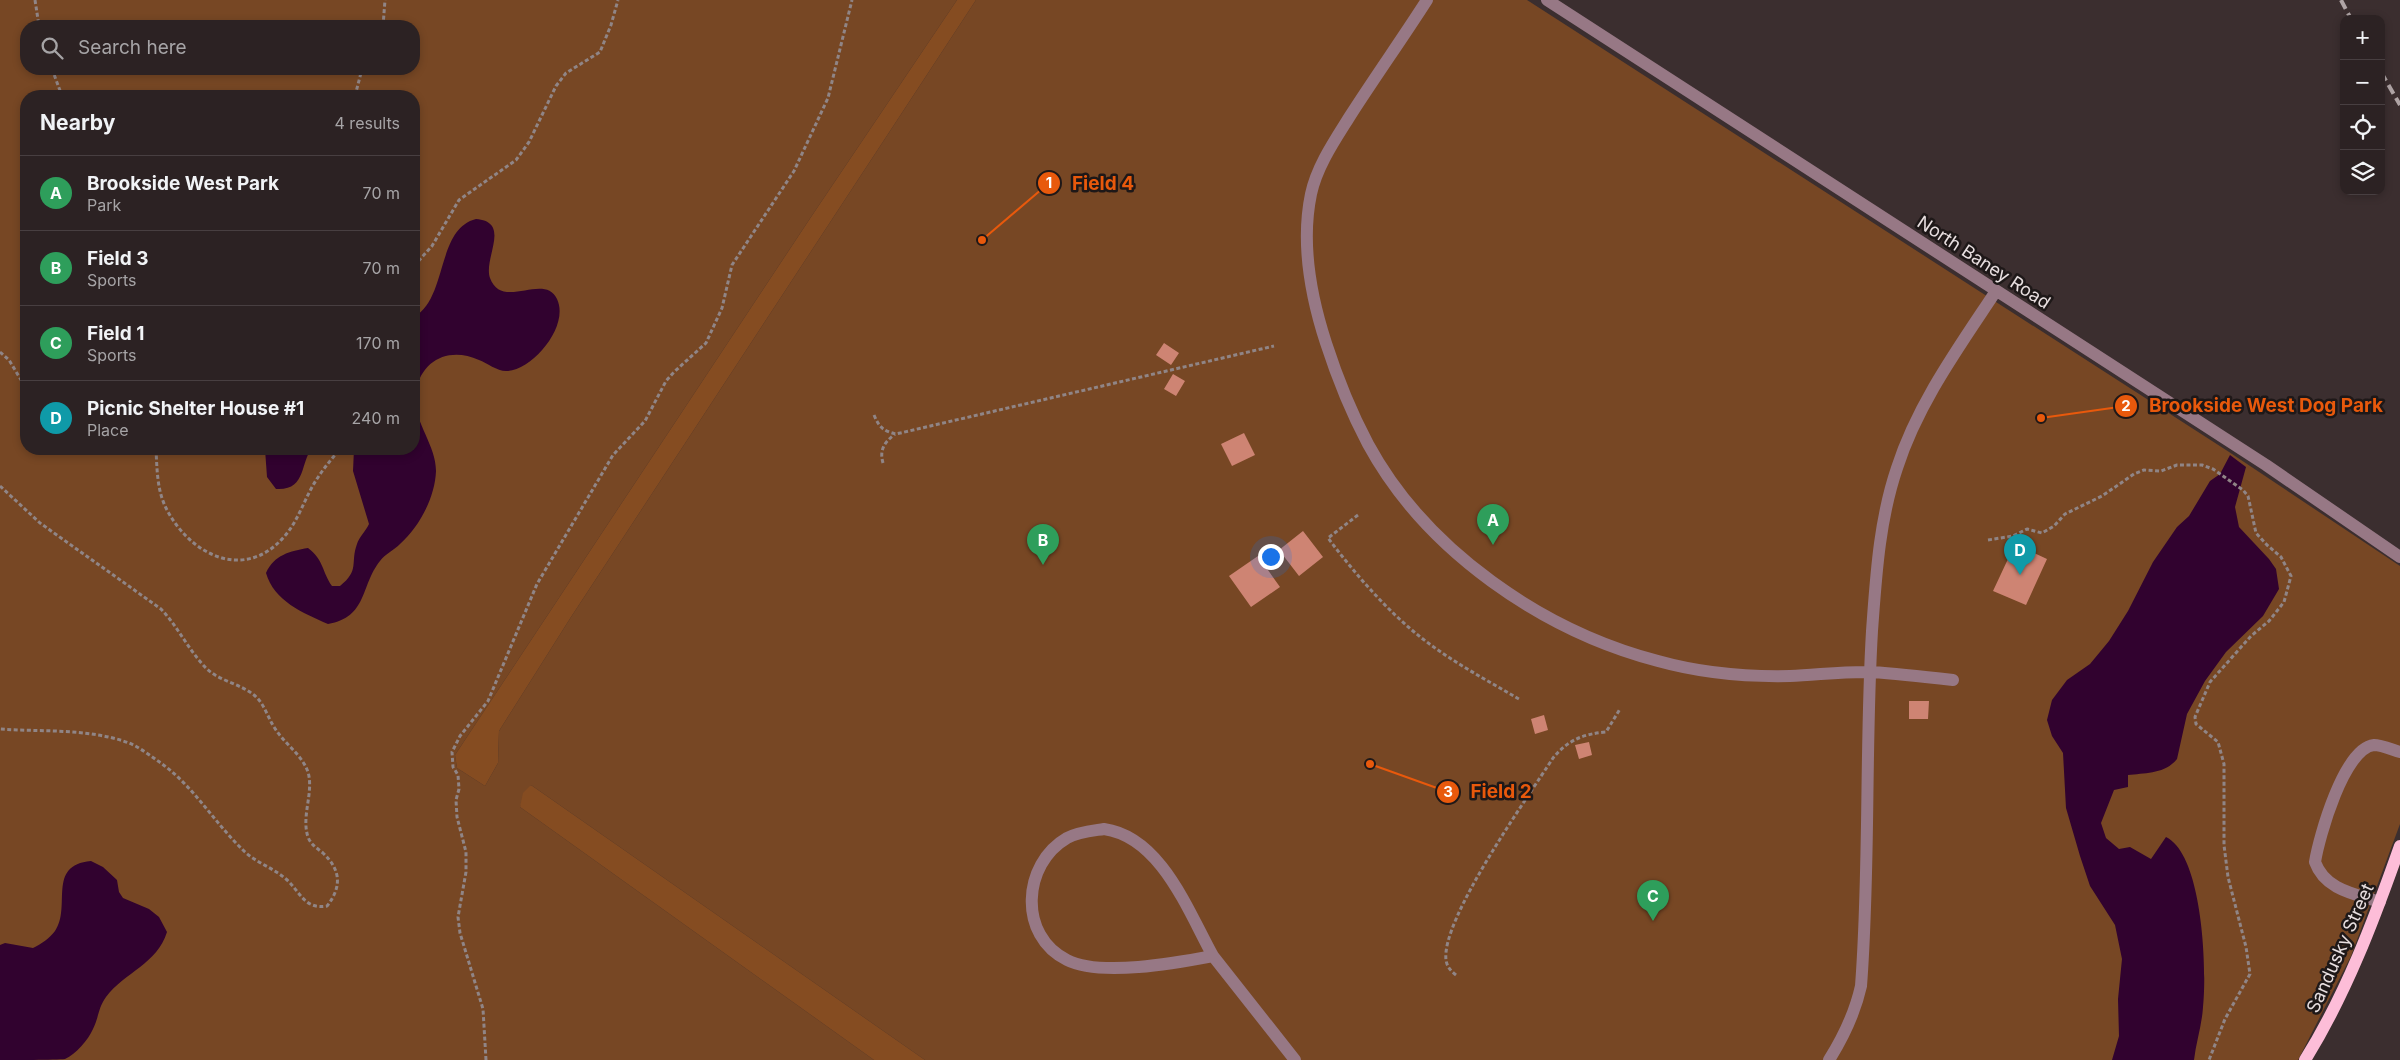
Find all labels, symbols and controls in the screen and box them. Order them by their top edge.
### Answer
map controls [2340,15,2385,195]
button: + [2340,15,2385,60]
search box [20,20,420,75]
icon: search [38,34,66,62]
text: Search here [78,36,187,59]
button: − [2340,60,2385,105]
button: locate [2340,105,2385,150]
text: Nearby [40,110,115,135]
text: 4 results [335,113,400,133]
button: layers [2340,150,2385,195]
callout: Field 4 [1037,166,1144,200]
text: Brookside West Park [87,172,279,195]
text: Field 4 [1072,172,1134,195]
text: 1 [1046,173,1052,192]
text: A [50,183,62,203]
text: 70 m [363,183,400,203]
text: Park [87,195,121,215]
street label: North Baney Road [1914,211,2054,313]
text: Field 3 [87,247,149,270]
text: B [51,258,61,278]
text: 70 m [363,258,400,278]
text: Sports [87,270,136,290]
text: Field 1 [87,322,144,345]
text: C [50,333,62,353]
text: 170 m [356,333,400,353]
text: Sports [87,345,136,365]
callout: Brookside West Dog Park [2114,389,2393,423]
text: Brookside West Dog Park [2149,394,2383,417]
text: 2 [2121,396,2131,415]
text: Picnic Shelter House #1 [87,397,304,420]
text: D [50,408,62,428]
text: 240 m [352,408,400,428]
text: Place [87,420,129,440]
pin: A [1477,504,1509,545]
pin: B [1027,524,1059,565]
pin: D [2004,534,2036,575]
your location [1258,544,1284,570]
callout: Field 2 [1436,775,1542,809]
text: Field 2 [1470,780,1532,803]
text: 3 [1443,782,1453,801]
pin: C [1637,880,1669,921]
street label: Sandusky Street [2302,880,2378,1016]

